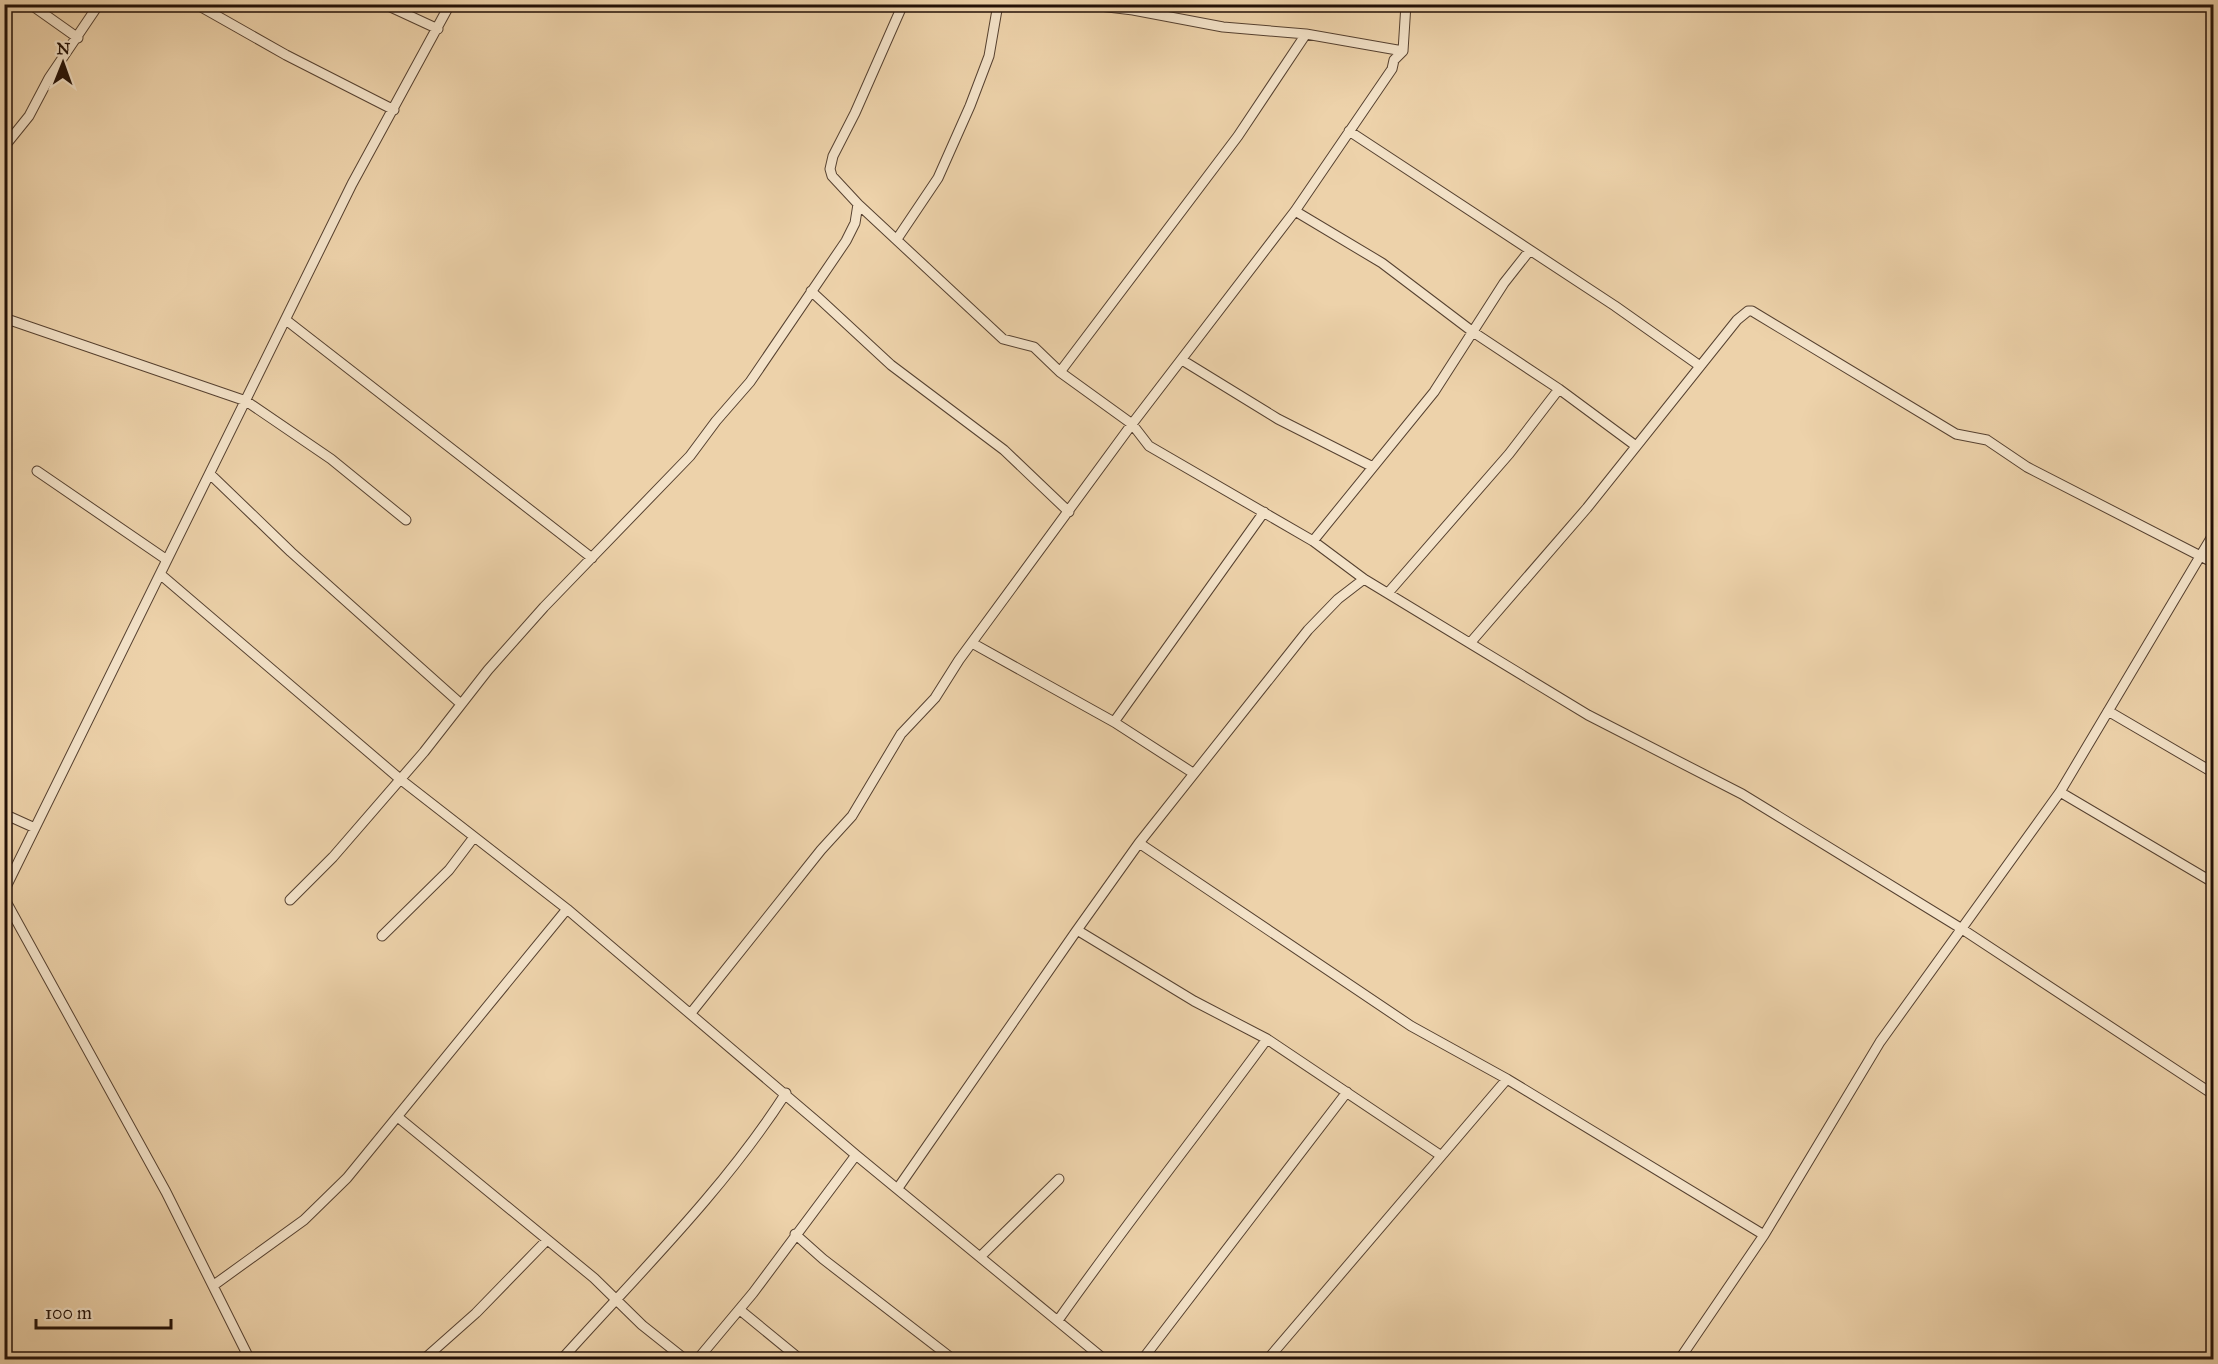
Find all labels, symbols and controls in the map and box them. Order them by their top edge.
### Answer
north arrow [33,33,93,93]
text: N [56,39,71,58]
scale bar [36,1292,171,1330]
text: 100 m [45,1302,92,1324]

